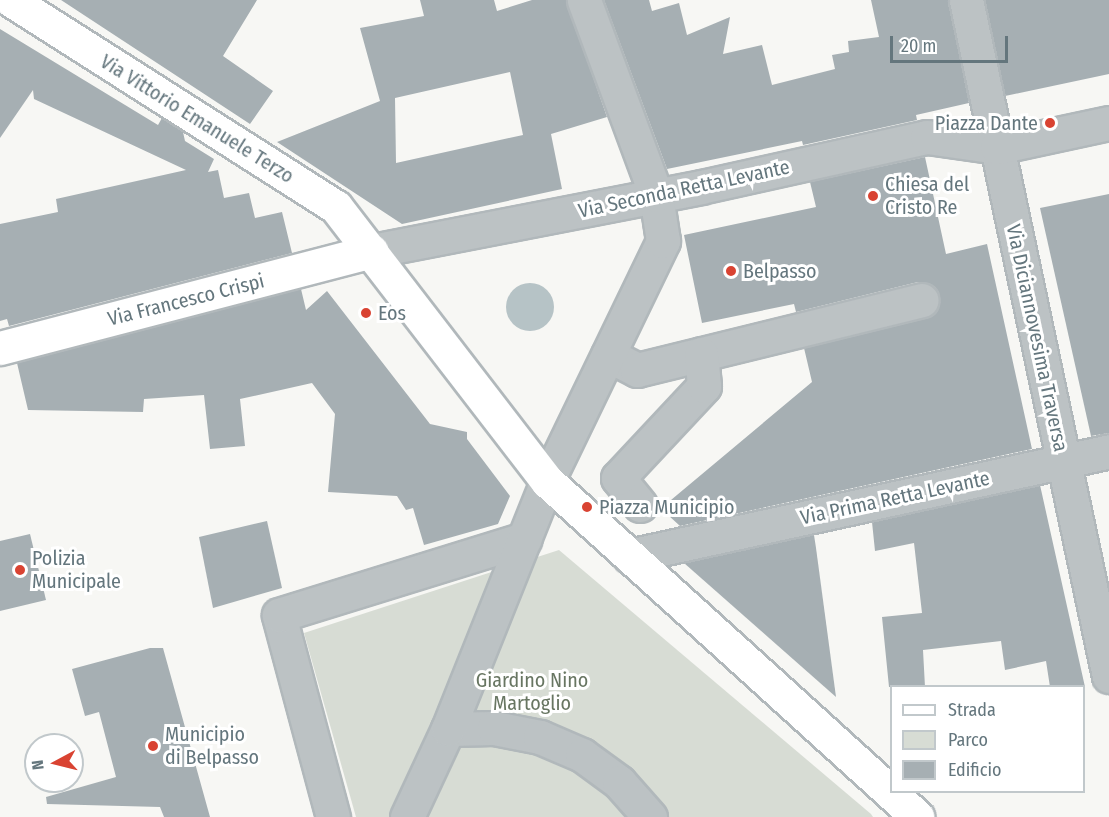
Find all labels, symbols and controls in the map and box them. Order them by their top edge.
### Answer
scale bar [893,24,1012,62]
text: 20 m [901,35,936,57]
street label: Via Vittorio Emanuele Terzo [96,50,298,188]
place label: Piazza Dante [935,111,1038,135]
marker: Piazza Dante [1043,116,1057,130]
street label: Via Seconda Retta Levante [576,155,792,223]
place label: Chiesa del Cristo Re [885,172,969,219]
marker: Chiesa del Cristo Re [866,189,880,203]
street label: Via Diciannovesima Traversa [1001,222,1073,454]
place label: Belpasso [743,259,817,283]
marker: Belpasso [724,264,738,278]
street label: Via Francesco Crispi [105,269,267,331]
place label: Eos [378,301,406,325]
marker: Eos [359,306,373,320]
street label: Via Prima Retta Levante [798,466,992,530]
place label: Piazza Municipio [599,495,734,519]
marker: Piazza Municipio [580,500,594,514]
place label: Polizia Municipale [32,546,121,593]
marker: Polizia Municipale [13,563,27,577]
park label: Giardino Nino Martoglio [476,668,588,715]
legend [890,685,1085,793]
text: Strada [948,699,996,721]
place label: Municipio di Belpasso [165,722,259,769]
text: Parco [948,729,988,751]
north arrow [24,733,84,793]
marker: Municipio di Belpasso [146,739,160,753]
text: N [28,759,48,771]
text: Edificio [948,759,1001,781]

